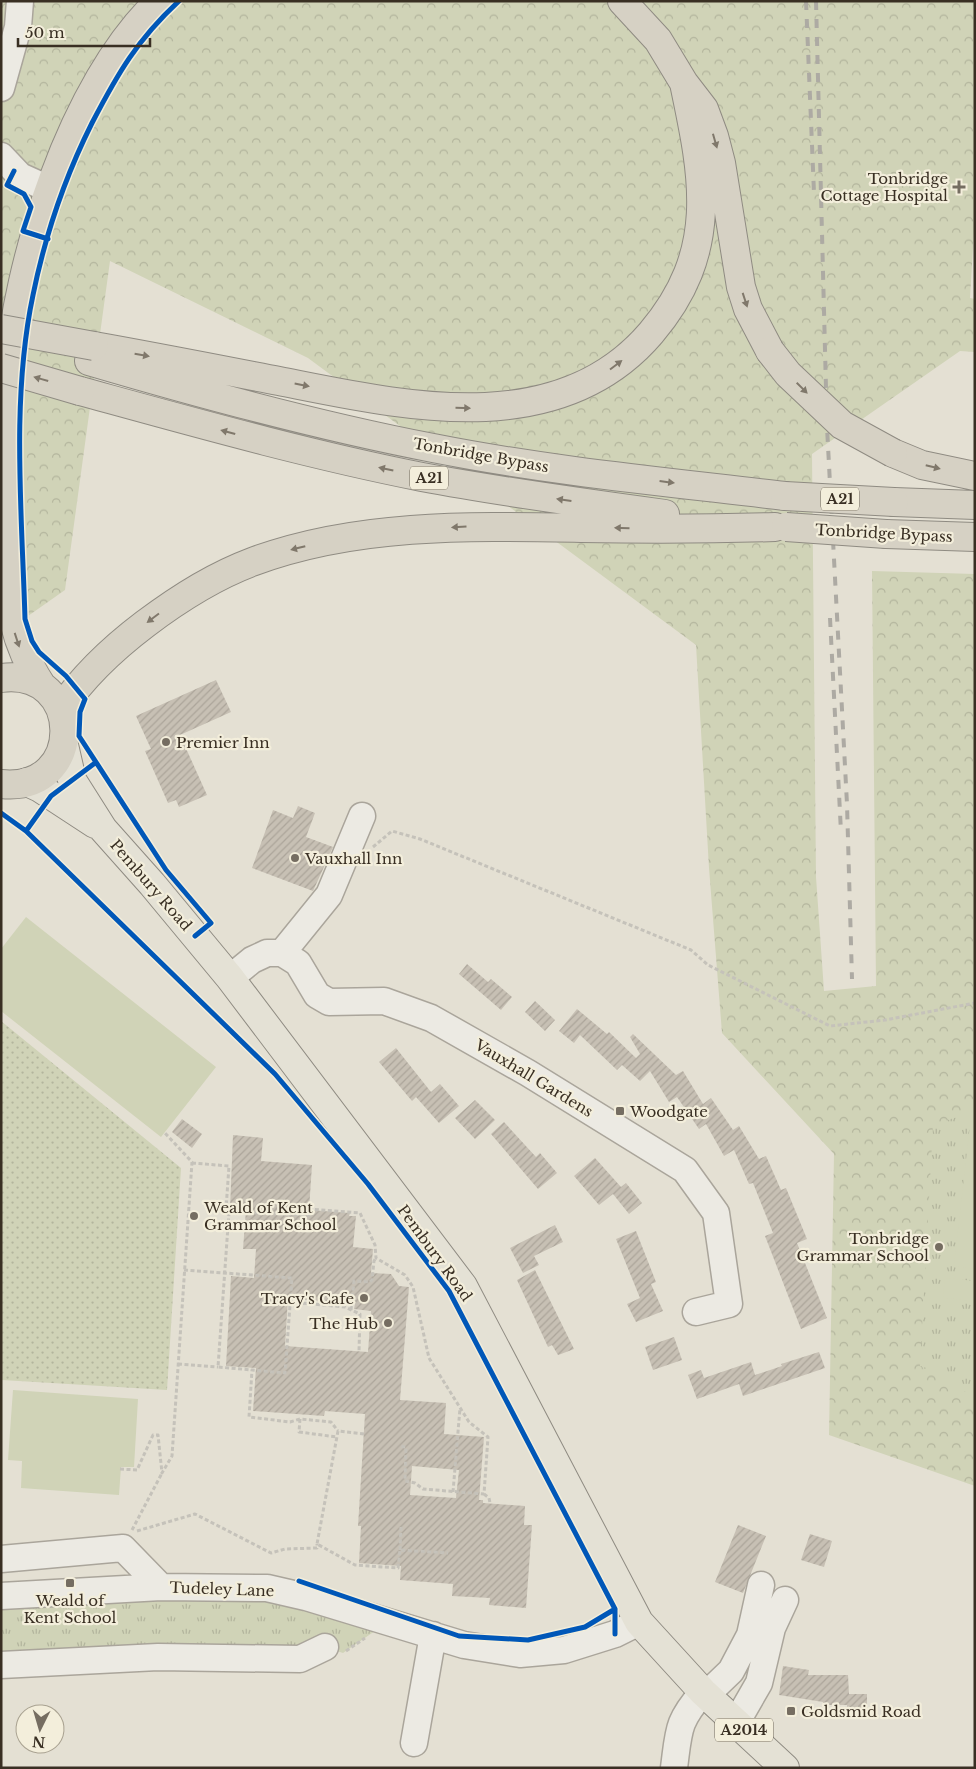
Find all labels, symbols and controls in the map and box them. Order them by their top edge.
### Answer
scale bar [18,15,150,47]
text: 50 m [25,23,65,42]
one-way arrow [712,133,720,148]
place label: Tonbridge Cottage Hospital [820,169,948,205]
marker: Tonbridge Cottage Hospital [952,180,966,194]
one-way arrow [741,293,749,308]
one-way arrow [135,351,151,359]
one-way arrow [609,360,623,370]
one-way arrow [33,375,48,383]
one-way arrow [294,382,310,390]
one-way arrow [796,382,808,394]
one-way arrow [455,404,471,412]
one-way arrow [221,428,236,436]
street label: Tonbridge Bypass [412,434,550,476]
one-way arrow [926,463,941,471]
one-way arrow [379,465,394,473]
road number: A21 [410,466,448,489]
one-way arrow [659,478,675,486]
road number: A21 [821,488,859,510]
one-way arrow [555,496,571,504]
street label: Tonbridge Bypass [815,520,953,546]
one-way arrow [451,523,467,531]
one-way arrow [613,524,629,532]
one-way arrow [291,545,306,553]
one-way arrow [147,612,160,623]
one-way arrow [13,633,21,648]
place label: Premier Inn [176,733,270,752]
marker: Premier Inn [160,736,172,748]
street label: Pembury Road [106,835,196,935]
place label: Vauxhall Inn [304,849,402,868]
marker: Vauxhall Inn [289,852,301,864]
street label: Vauxhall Gardens [470,1035,597,1121]
place label: Woodgate [629,1102,708,1121]
marker: Woodgate [614,1105,626,1117]
place label: Weald of Kent Grammar School [203,1198,337,1234]
street label: Pembury Road [394,1201,476,1305]
marker: Weald of Kent Grammar School [188,1210,200,1222]
place label: Tonbridge Grammar School [796,1229,929,1265]
marker: Tonbridge Grammar School [933,1241,945,1253]
place label: Tracy's Cafe [261,1289,354,1308]
marker: Tracy's Cafe [358,1292,370,1304]
place label: The Hub [309,1314,378,1333]
marker: The Hub [382,1317,394,1329]
marker: Weald of Kent School [64,1577,76,1589]
street label: Tudeley Lane [169,1578,275,1600]
place label: Weald of Kent School [24,1591,117,1627]
place label: Goldsmid Road [801,1702,921,1721]
north arrow [15,1704,65,1754]
marker: Goldsmid Road [785,1705,797,1717]
road number: A2014 [715,1718,773,1742]
text: N [32,1732,46,1751]

